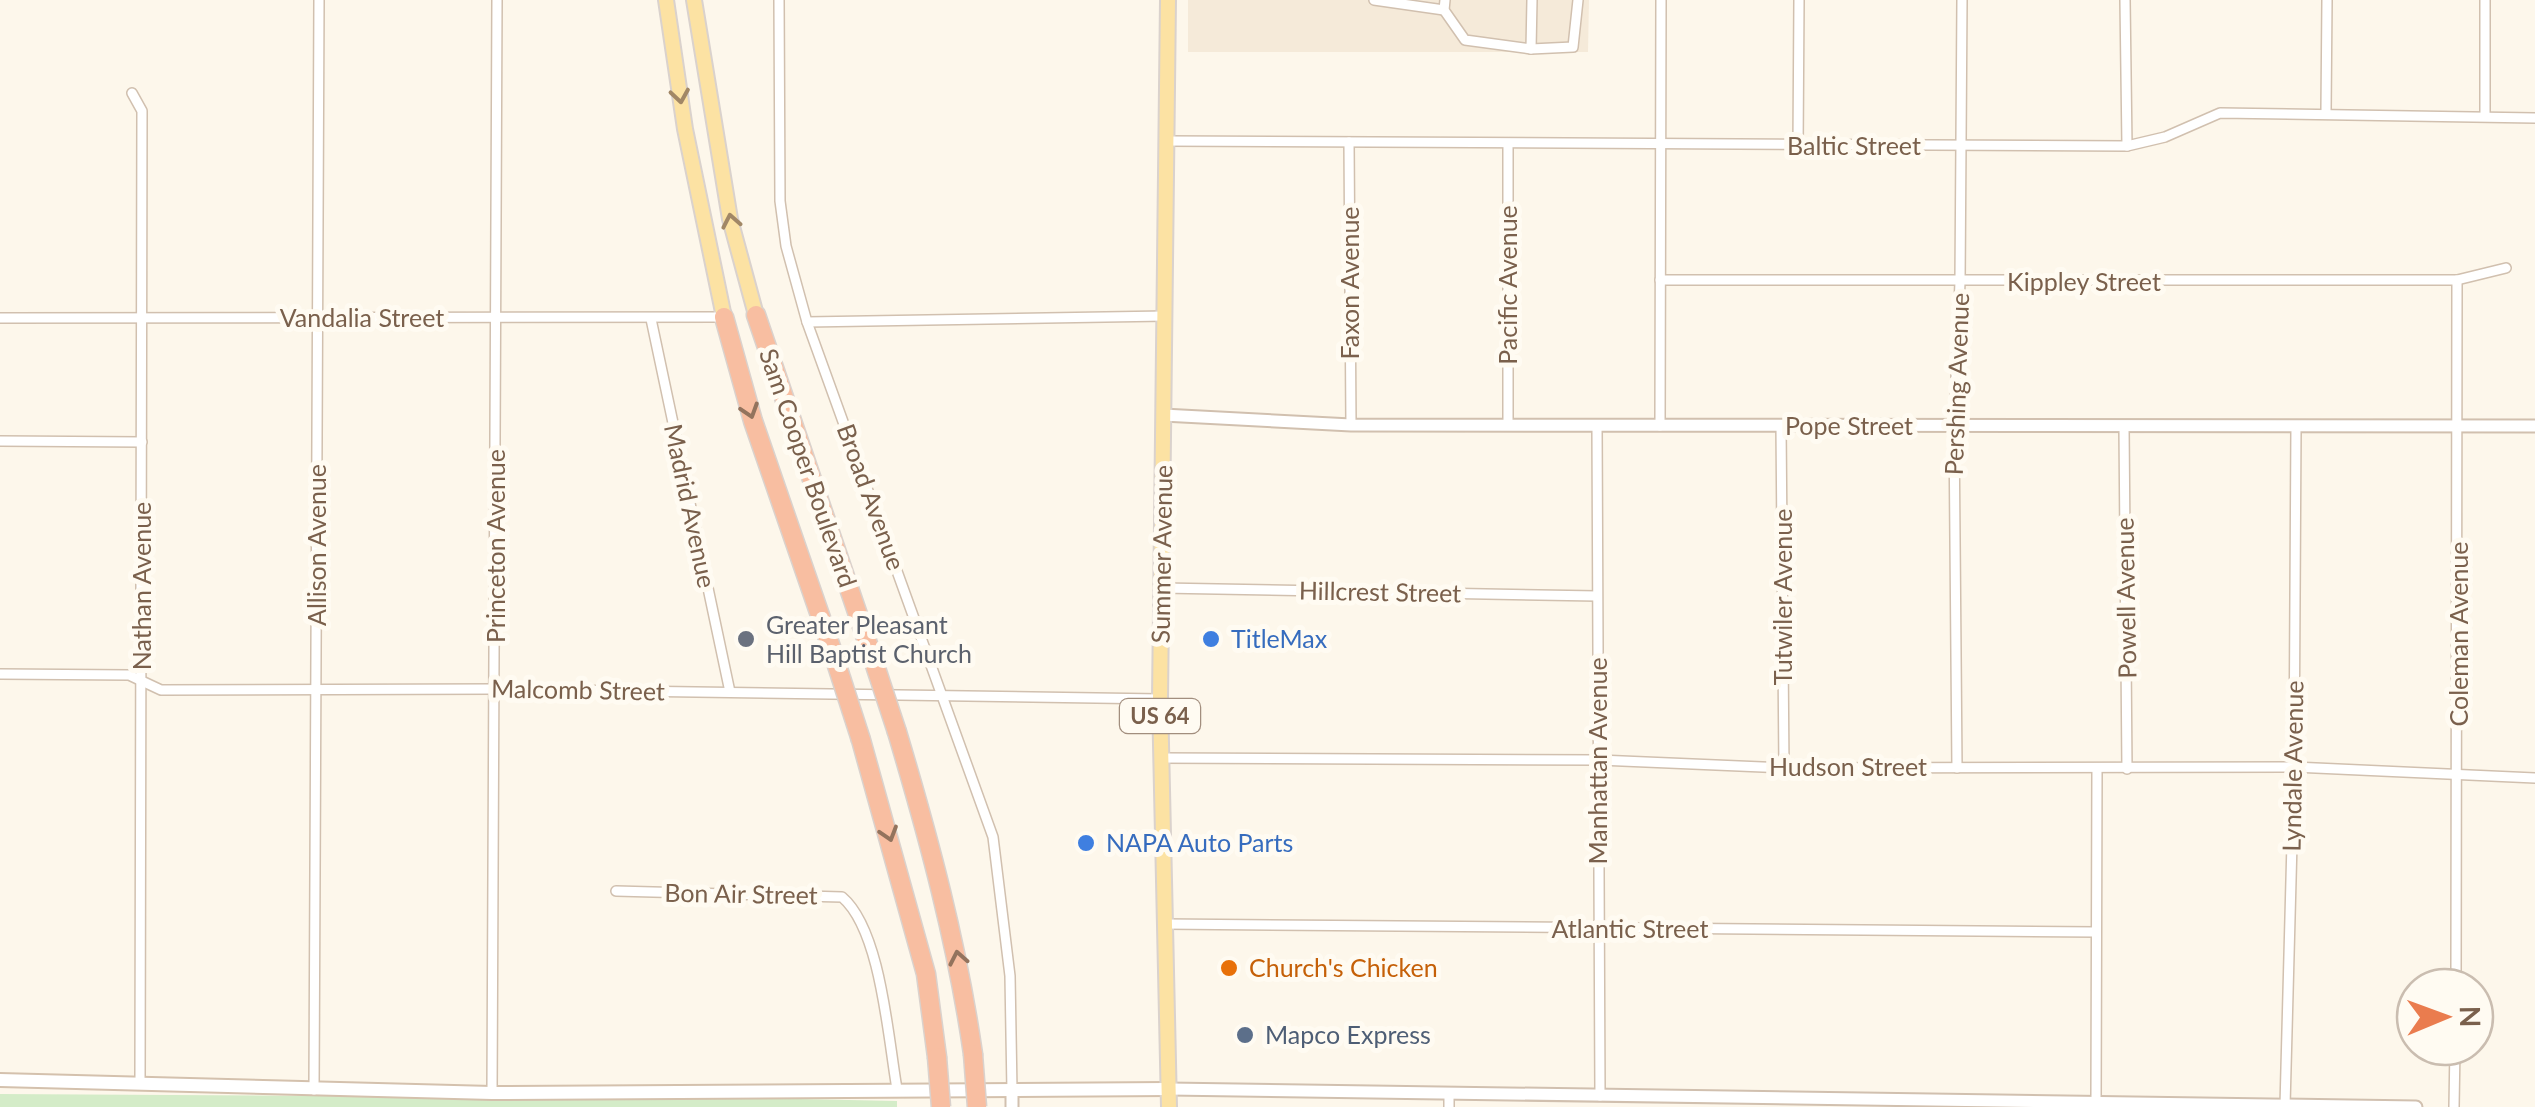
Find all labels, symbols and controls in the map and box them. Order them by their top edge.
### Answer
one-way arrow [669,88,690,105]
street label: Baltic Street [1787,130,1921,160]
street label: Pacific Avenue [1492,205,1522,365]
street label: Faxon Avenue [1334,206,1364,360]
one-way arrow [721,213,742,230]
street label: Kippley Street [2007,266,2161,296]
street label: Pershing Avenue [1938,292,1974,476]
street label: Vandalia Street [280,302,444,332]
street label: Sam Cooper Boulevard [754,344,864,591]
one-way arrow [738,402,759,419]
street label: Pope Street [1785,410,1913,440]
street label: Broad Avenue [832,419,912,574]
street label: Madrid Avenue [659,421,723,590]
street label: Princeton Avenue [480,449,510,643]
street label: Allison Avenue [301,464,331,626]
street label: Summer Avenue [1144,464,1178,643]
street label: Nathan Avenue [126,502,156,670]
street label: Tutwiler Avenue [1767,509,1797,685]
street label: Powell Avenue [2109,517,2141,679]
street label: Coleman Avenue [2443,542,2473,727]
street label: Hillcrest Street [1299,575,1462,607]
place label: Greater Pleasant Hill Baptist Church [766,609,972,668]
place label: TitleMax [1231,623,1328,653]
marker: Greater Pleasant Hill Baptist Church [735,628,757,650]
marker: TitleMax [1200,628,1222,650]
street label: Manhattan Avenue [1582,657,1612,865]
street label: Malcomb Street [491,672,665,706]
street label: Lyndale Avenue [2276,680,2308,852]
road number: US 64 [1120,699,1200,733]
street label: Hudson Street [1769,751,1927,781]
one-way arrow [877,824,898,841]
place label: NAPA Auto Parts [1106,827,1293,857]
marker: NAPA Auto Parts [1075,832,1097,854]
street label: Bon Air Street [664,877,818,909]
street label: Atlantic Street [1552,913,1708,943]
one-way arrow [949,949,970,966]
place label: Church's Chicken [1249,952,1438,982]
marker: Church's Chicken [1218,957,1240,979]
north arrow [2395,967,2495,1067]
text: N [2454,1005,2488,1028]
place label: Mapco Express [1265,1019,1431,1049]
marker: Mapco Express [1234,1024,1256,1046]

